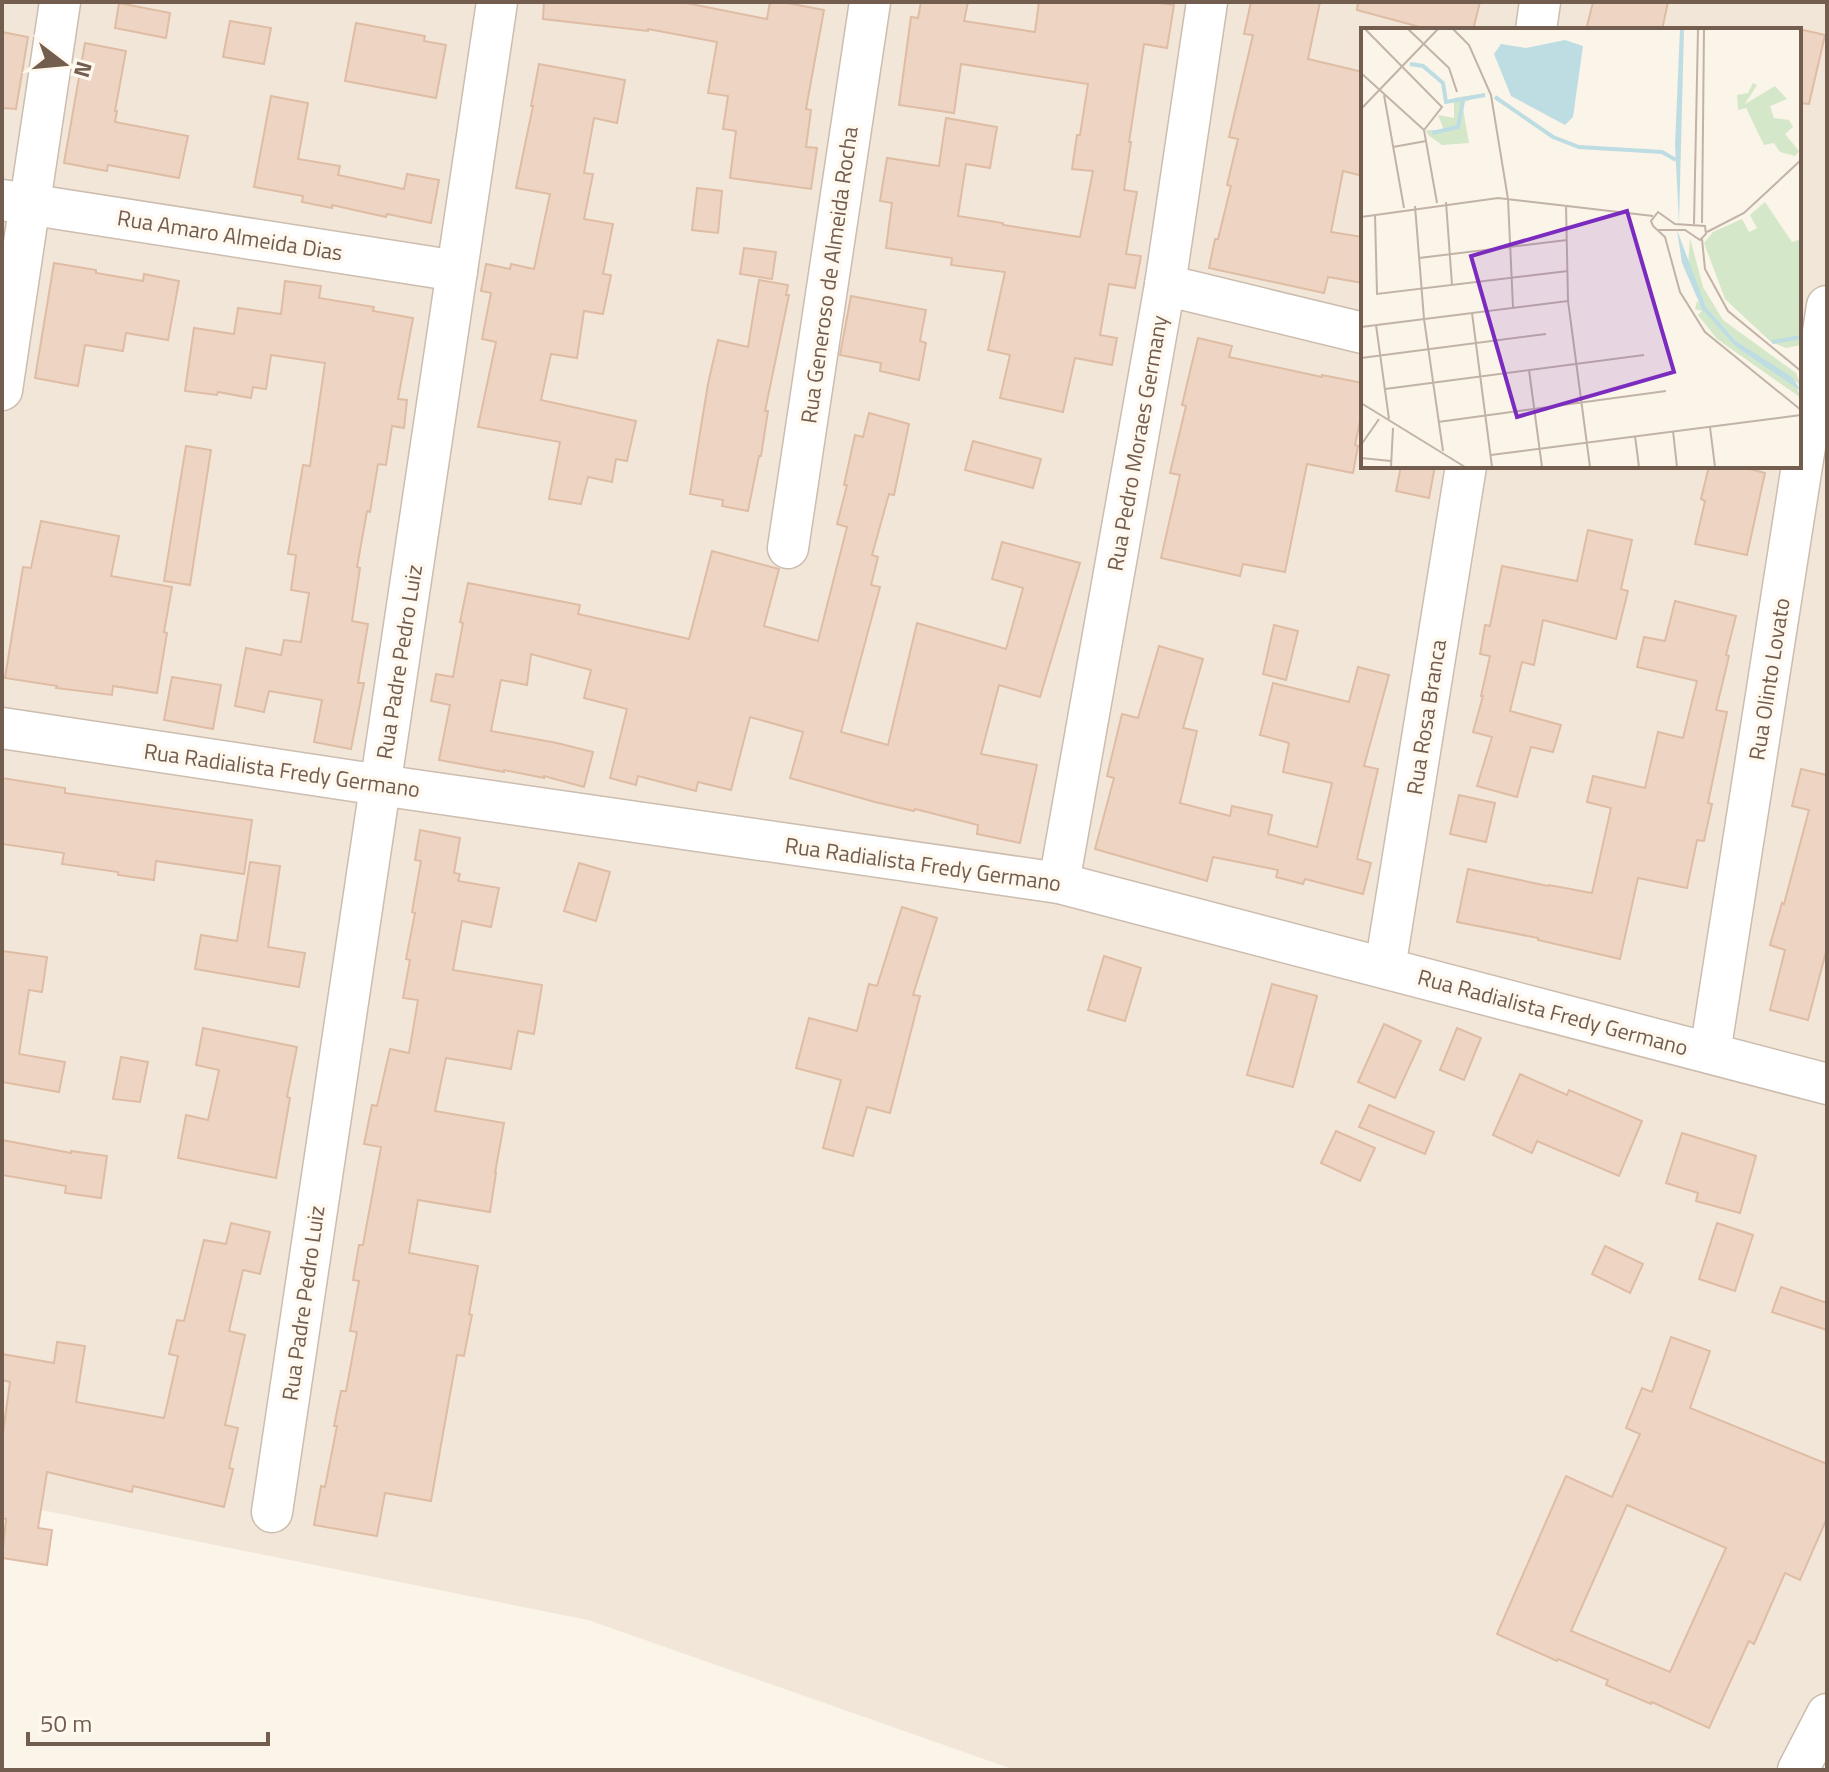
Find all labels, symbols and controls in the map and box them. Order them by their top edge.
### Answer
north arrow [24,24,104,104]
inset map [1361,28,1801,468]
text: N [65,57,102,82]
street label: Rua Generoso de Almeida Rocha [791,124,867,426]
street label: Rua Amaro Almeida Dias [115,200,345,270]
street label: Rua Pedro Moraes Germany [1098,312,1176,574]
street label: Rua Padre Pedro Luiz [367,562,431,762]
street label: Rua Olinto Lovato [1739,595,1799,763]
street label: Rua Rosa Branca [1397,637,1455,797]
street label: Rua Radialista Fredy Germano [142,734,422,806]
street label: Rua Radialista Fredy Germano [783,828,1063,900]
street label: Rua Radialista Fredy Germano [1414,960,1692,1064]
street label: Rua Padre Pedro Luiz [272,1203,334,1403]
scale bar [28,1696,268,1746]
text: 50 m [40,1705,92,1741]

